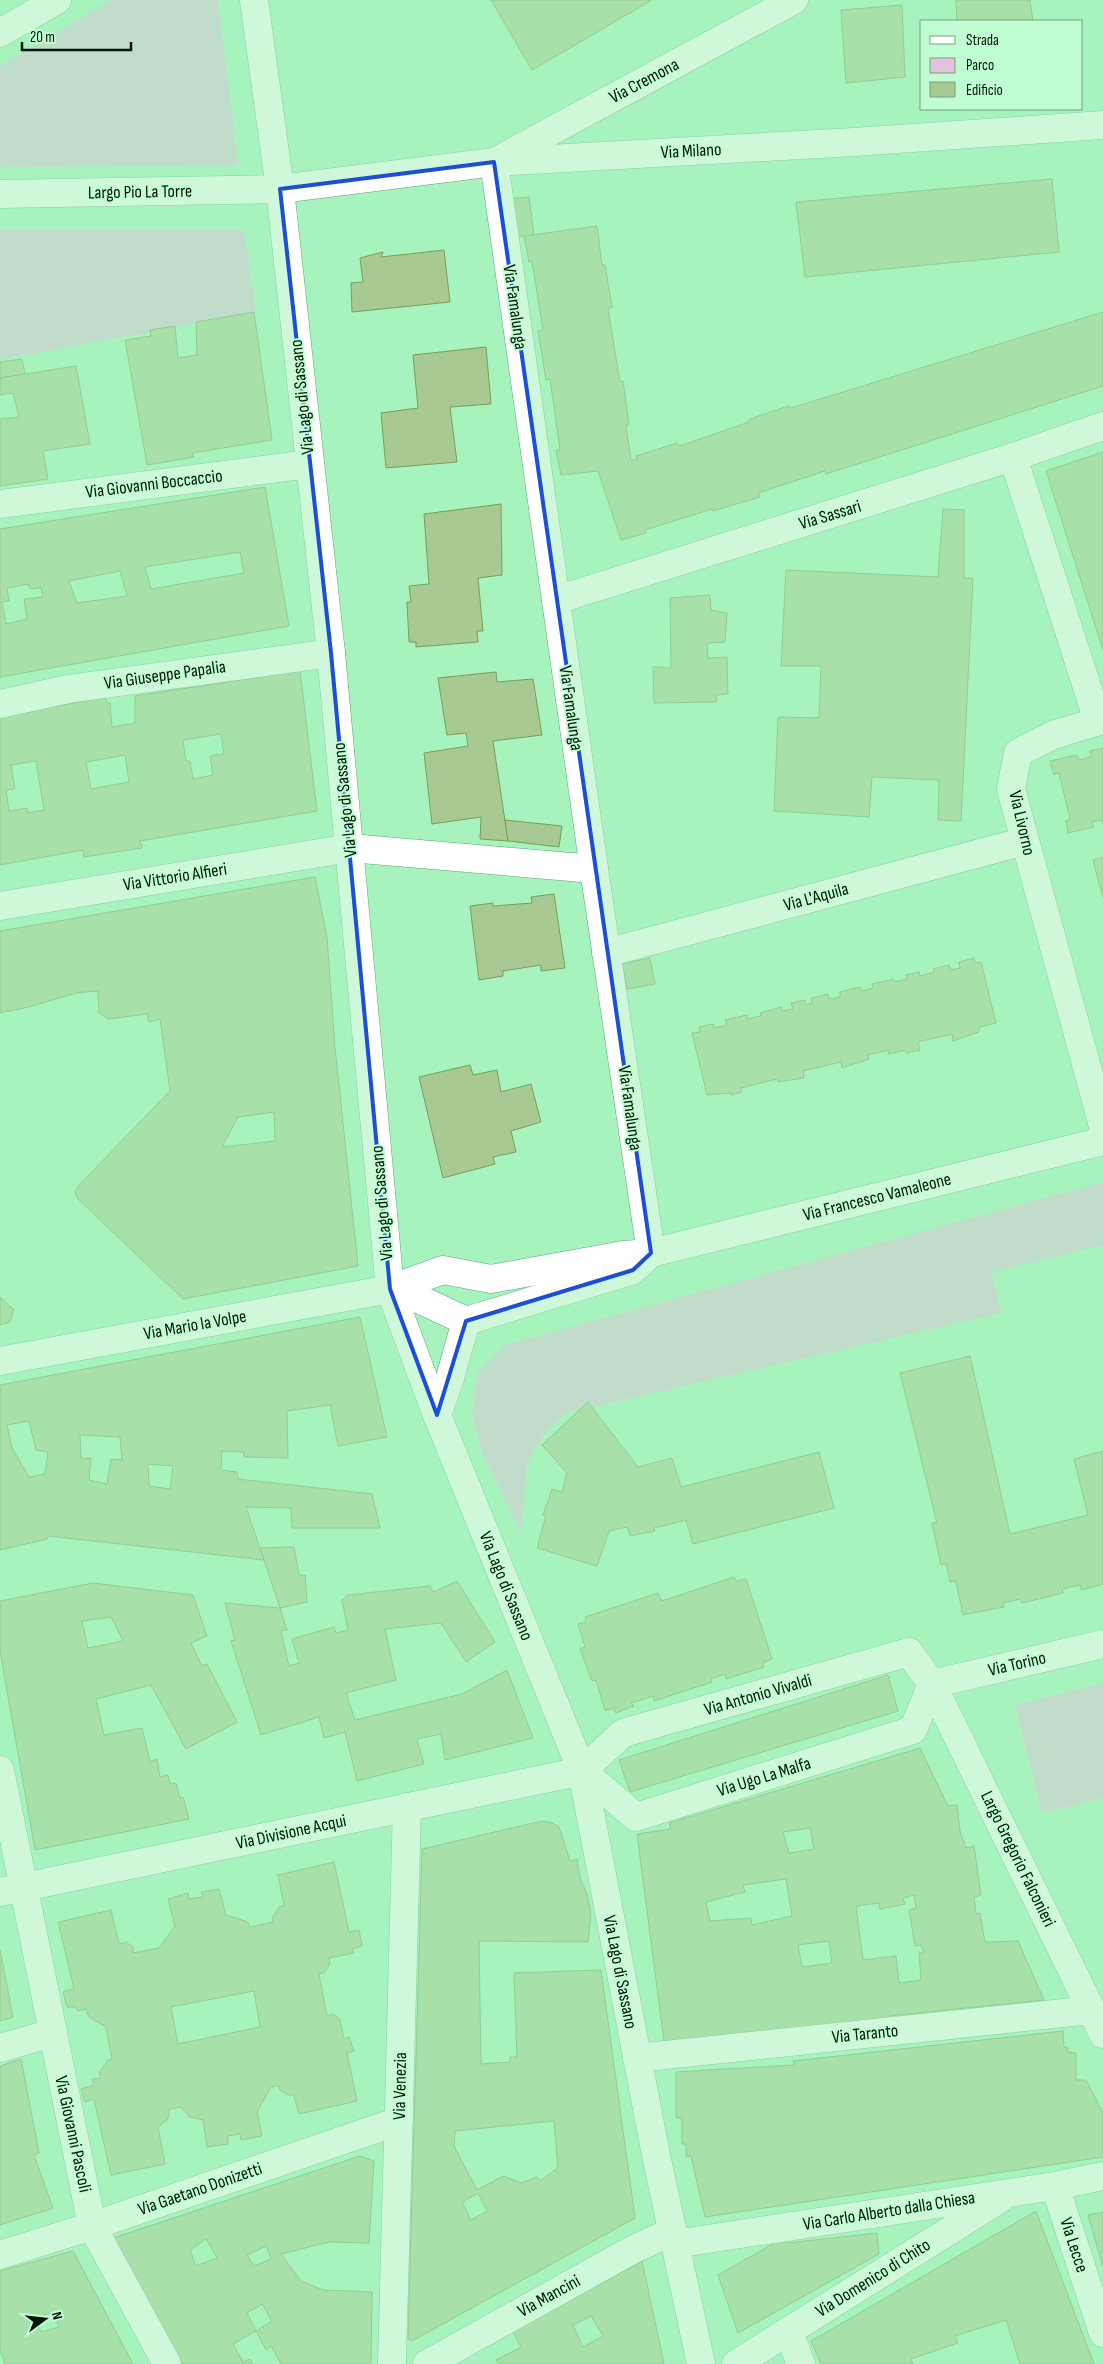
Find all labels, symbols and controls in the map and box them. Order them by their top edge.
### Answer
scale bar [22,20,131,52]
legend [920,20,1083,110]
text: 20 m [30,28,55,47]
text: Strada [966,31,999,50]
street label: Via Cremona [606,54,682,108]
text: Parco [966,56,994,75]
text: Edificio [966,81,1003,100]
street label: Via Milano [660,139,722,163]
street label: Largo Pio La Torre [88,181,192,203]
street label: Via Famalunga [499,263,531,351]
street label: Via Lago di Sassano [286,339,318,455]
street label: Via Giovanni Boccaccio [84,465,224,503]
street label: Via Sassari [796,496,864,534]
street label: Via Giuseppe Papalia [103,656,227,694]
street label: Via Famalunga [555,664,587,752]
street label: Via Lago di Sassano [329,742,361,858]
street label: Via Livorno [1004,789,1040,857]
street label: Via Vittorio Alfieri [122,858,228,896]
street label: Via L'Aquila [781,878,851,916]
street label: Via Famalunga [614,1064,646,1152]
street label: Via Lago di Sassano [367,1145,397,1261]
street label: Via Francesco Vamaleone [801,1168,953,1226]
street label: Via Mario la Volpe [142,1306,248,1344]
street label: Via Lago di Sassano [475,1529,537,1643]
street label: Via Torino [986,1647,1048,1681]
street label: Via Antonio Vivaldi [702,1670,814,1720]
street label: Via Ugo La Malfa [715,1753,813,1801]
street label: Largo Gregorio Falconieri [976,1788,1060,1930]
street label: Via Divisione Acqui [234,1810,348,1854]
street label: Via Lago di Sassano [599,1913,641,2031]
street label: Via Taranto [831,2020,899,2048]
street label: Via Venezia [389,2052,411,2120]
street label: Via Giovanni Pascoli [50,2074,96,2194]
street label: Via Gaetano Donizetti [135,2158,265,2220]
street label: Via Carlo Alberto dalla Chiesa [802,2187,977,2235]
street label: Via Lecce [1055,2215,1093,2275]
street label: Via Domenico di Chito [812,2234,934,2322]
street label: Via Mancini [514,2270,584,2322]
north arrow [20,2294,70,2344]
text: N [48,2310,66,2322]

